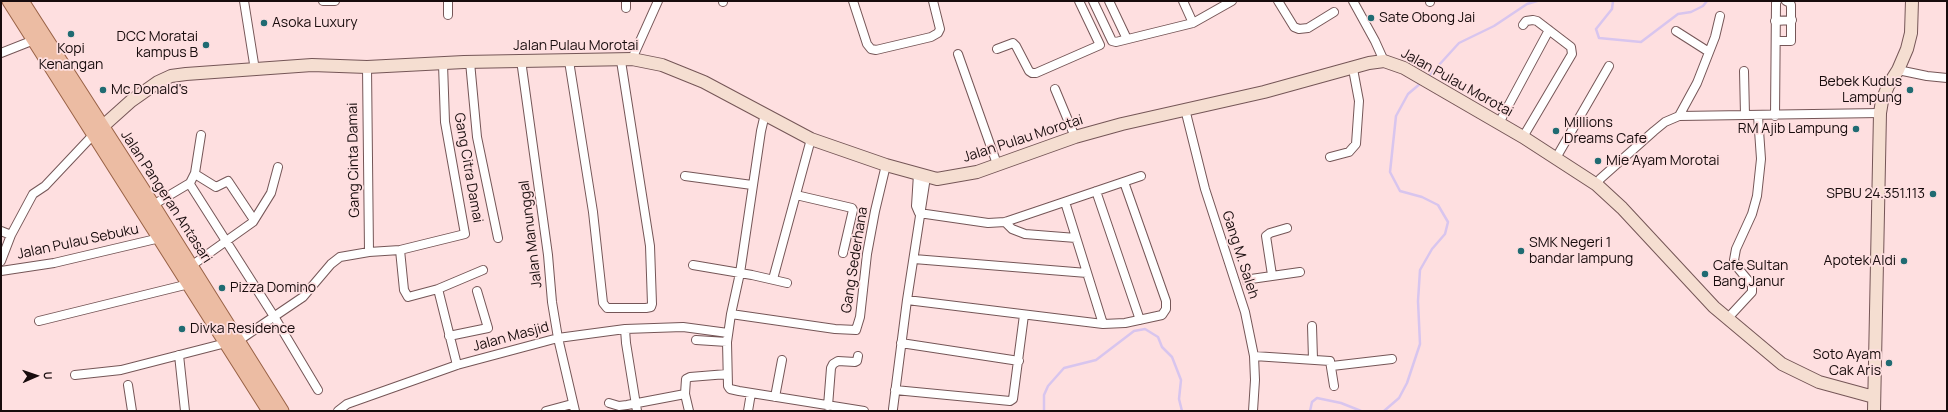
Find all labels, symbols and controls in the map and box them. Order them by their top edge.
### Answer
place label: Sate Obong Jai [1379,10,1475,26]
marker: Sate Obong Jai [1366,13,1376,23]
place label: Asoka Luxury [272,15,358,31]
marker: Asoka Luxury [259,18,269,28]
marker: Kopi Kenangan [66,29,76,39]
place label: DCC Moratai kampus B [117,29,198,62]
street label: Jalan Pulau Morotai [513,38,639,54]
marker: DCC Moratai kampus B [201,40,211,50]
place label: Kopi Kenangan [39,41,103,74]
street label: Jalan Pulau Morotai [1398,45,1516,121]
place label: Bebek Kudus Lampung [1819,74,1902,106]
place label: Mc Donald's [111,82,188,98]
marker: Mc Donald's [98,85,108,95]
marker: Bebek Kudus Lampung [1905,85,1915,95]
street label: Gang Cinta Damai [345,102,363,218]
street label: Gang Citra Damai [450,112,486,224]
street label: Jalan Pulau Morotai [961,112,1085,166]
place label: Millions Dreams Cafe [1564,115,1647,148]
place label: RM Ajib Lampung [1738,121,1848,137]
marker: RM Ajib Lampung [1851,124,1861,134]
marker: Millions Dreams Cafe [1551,126,1561,136]
street label: Jalan Pangeran Antasari [117,128,215,266]
place label: Mie Ayam Morotai [1606,153,1720,169]
marker: Mie Ayam Morotai [1593,156,1603,166]
street label: Jalan Manunggal [516,179,546,289]
place label: SPBU 24.351.113 [1826,186,1925,202]
marker: SPBU 24.351.113 [1928,189,1938,199]
street label: Gang Sederhana [838,206,872,314]
street label: Gang M. Saleh [1218,209,1262,301]
street label: Jalan Pulau Sebuku [16,221,140,263]
place label: SMK Negeri 1 bandar lampung [1529,235,1633,268]
marker: SMK Negeri 1 bandar lampung [1516,246,1526,256]
place label: Apotek Aldi [1824,253,1896,269]
marker: Apotek Aldi [1899,256,1909,266]
place label: Cafe Sultan Bang Janur [1713,258,1788,290]
marker: Cafe Sultan Bang Janur [1700,269,1710,279]
place label: Pizza Domino [230,280,316,296]
marker: Pizza Domino [217,283,227,293]
street label: Jalan Masjid [471,319,551,355]
place label: Divka Residence [190,321,295,337]
marker: Divka Residence [177,324,187,334]
place label: Soto Ayam Cak Aris [1813,347,1881,380]
north arrow [16,356,56,396]
marker: Soto Ayam Cak Aris [1884,358,1894,368]
text: U [41,371,56,380]

